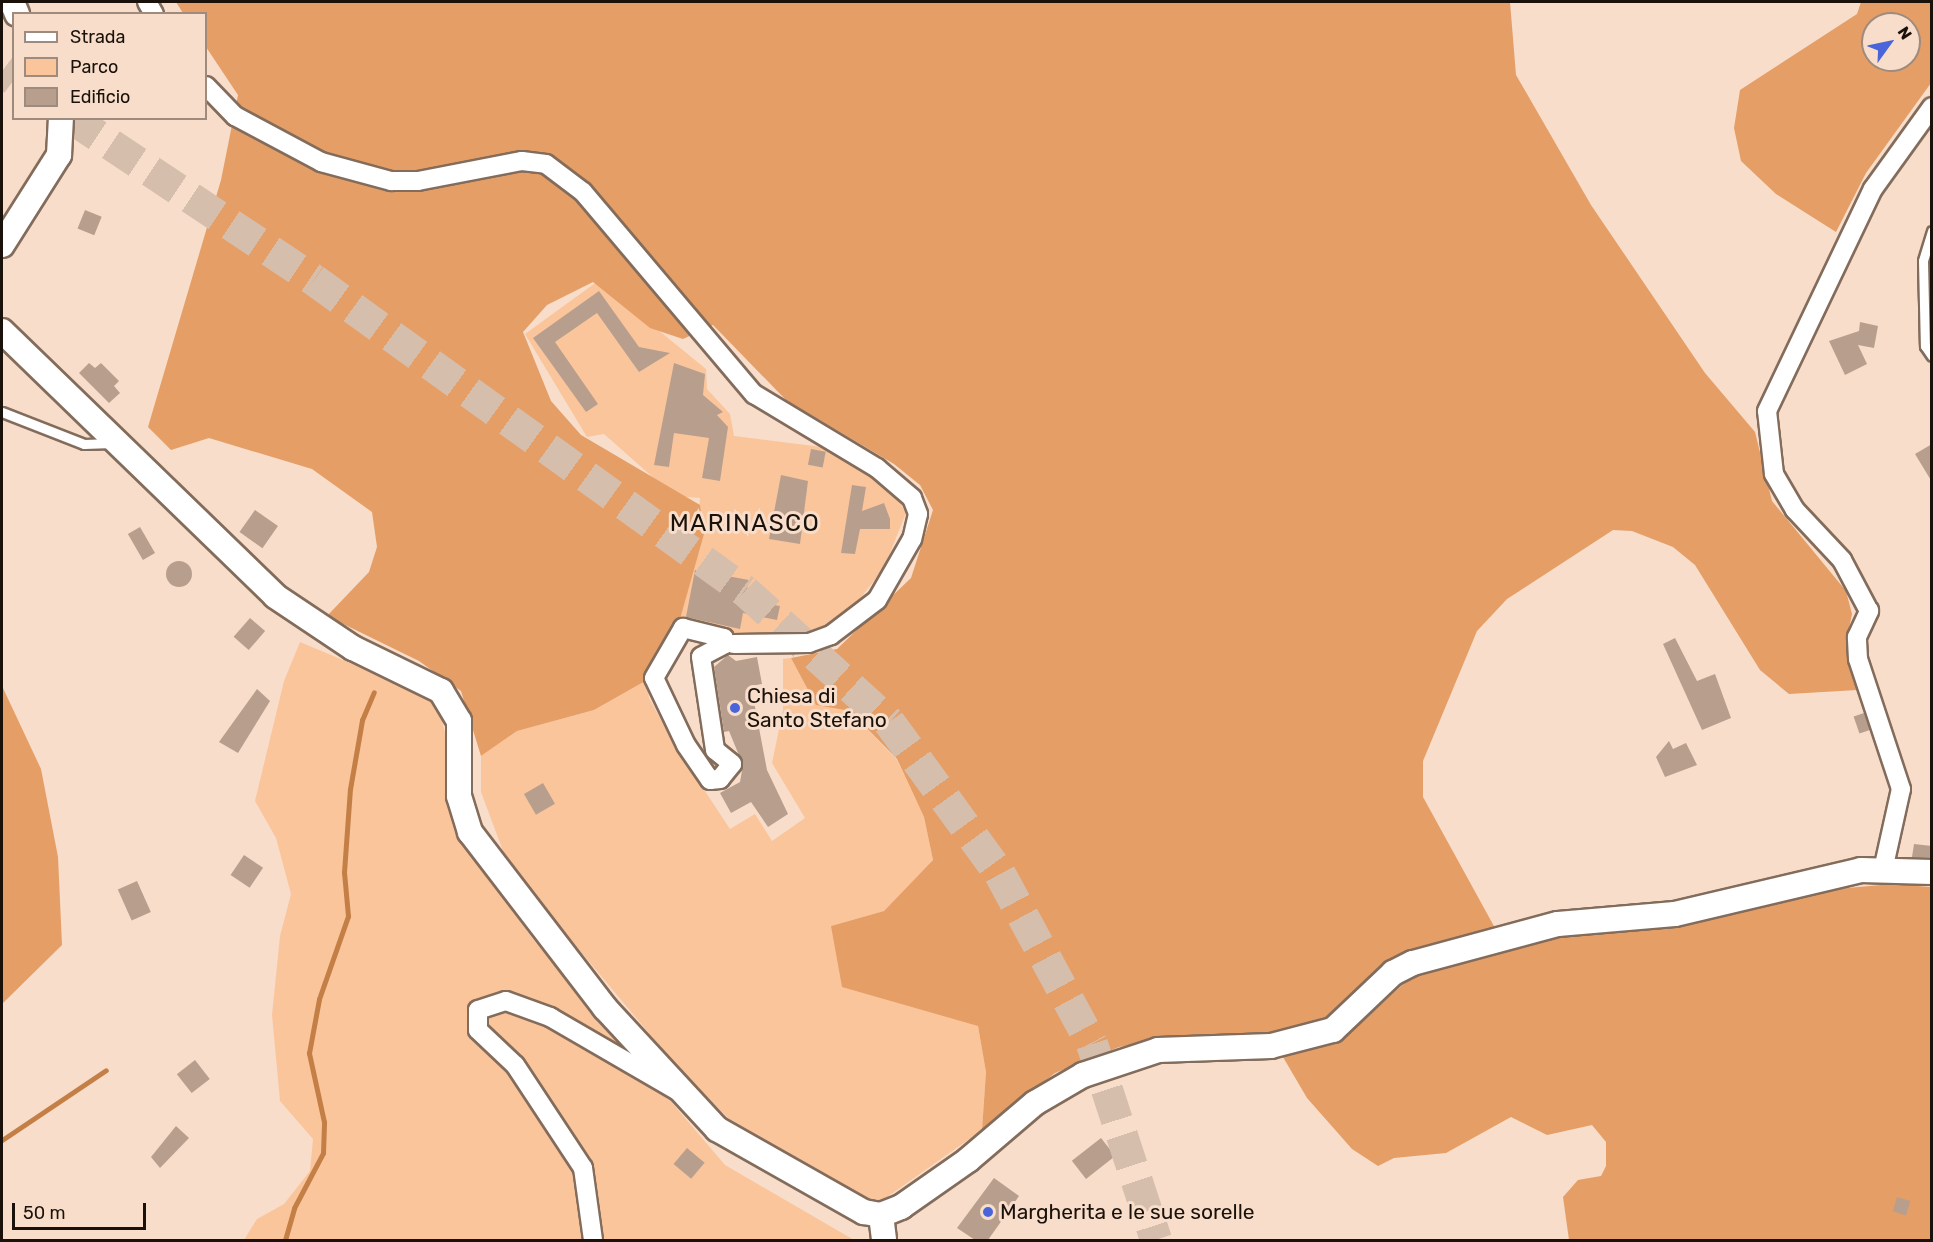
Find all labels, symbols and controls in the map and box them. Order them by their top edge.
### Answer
legend [12,12,207,120]
north arrow [1861,12,1921,72]
text: N [1894,23,1916,43]
text: Strada [70,26,126,48]
text: Parco [70,56,118,78]
text: Edificio [70,86,130,108]
district label: MARINASCO [670,510,820,538]
place label: Chiesa di Santo Stefano [747,683,887,733]
marker: Chiesa di Santo Stefano [728,701,742,715]
scale bar [15,1191,148,1229]
place label: Margherita e le sue sorelle [1000,1199,1255,1225]
text: 50 m [23,1202,66,1224]
marker: Margherita e le sue sorelle [981,1205,995,1219]

